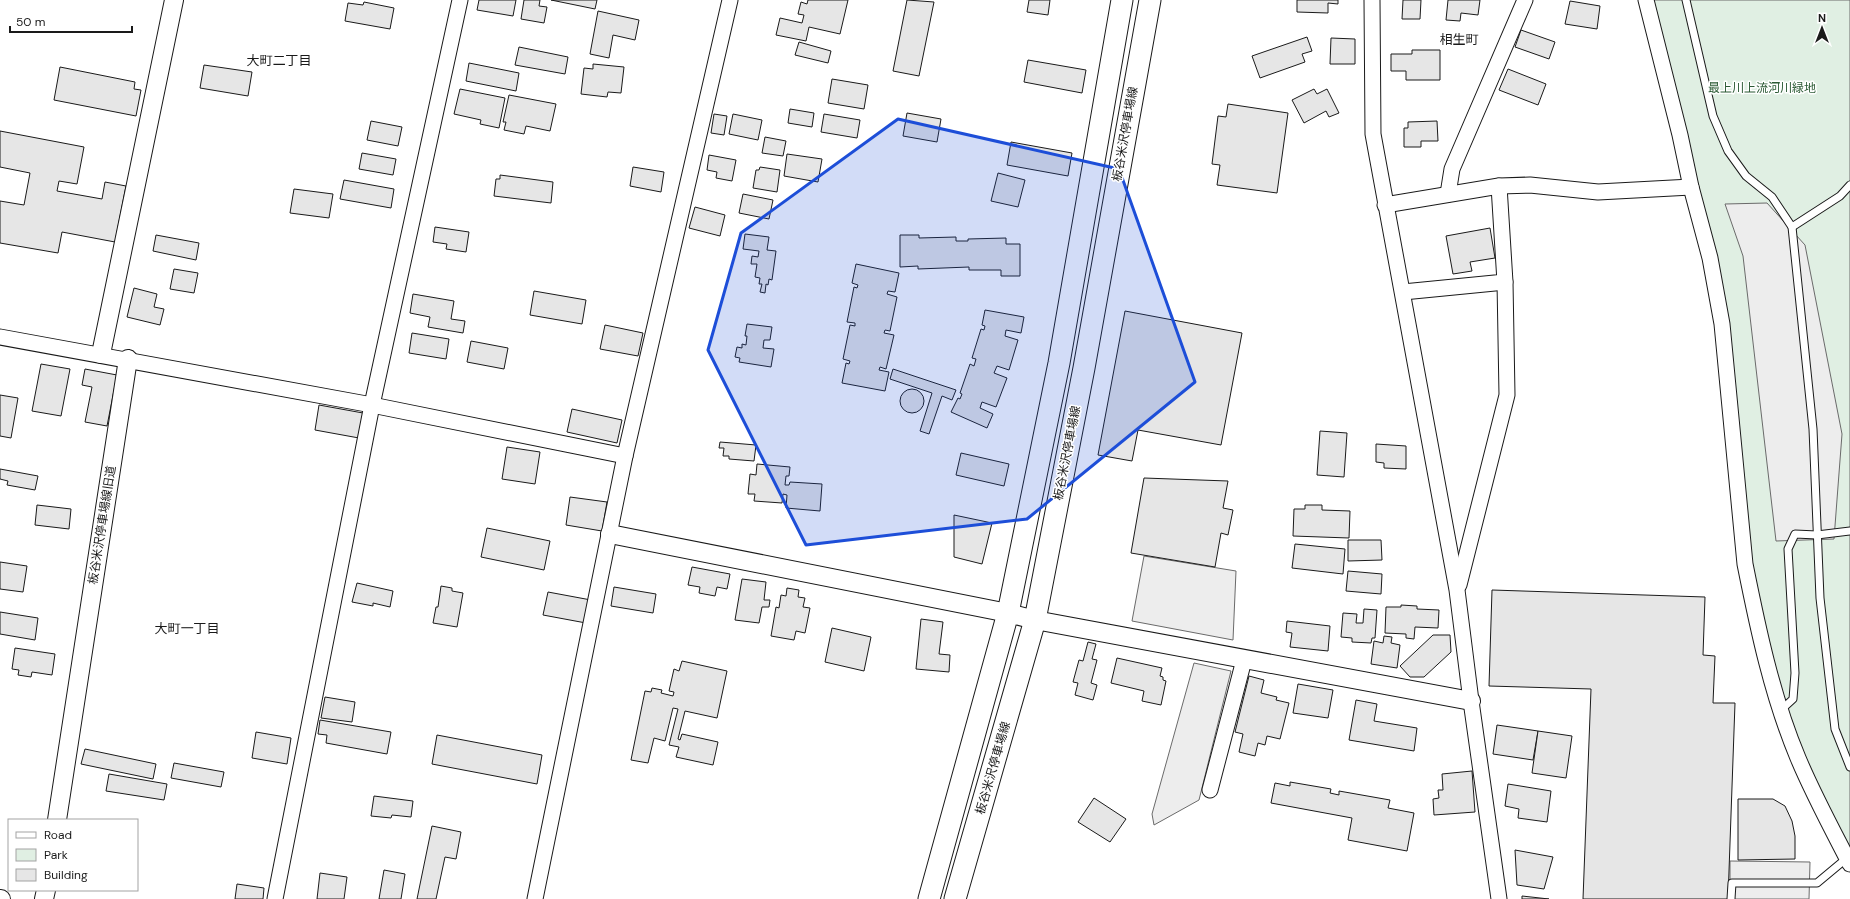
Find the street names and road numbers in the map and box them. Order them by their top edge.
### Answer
street label: 板谷米沢停車場線 [1109,85,1141,183]
street label: 板谷米沢停車場線 [1050,404,1084,502]
street label: 板谷米沢停車場線旧道 [85,464,119,586]
street label: 板谷米沢停車場線 [972,720,1014,816]

